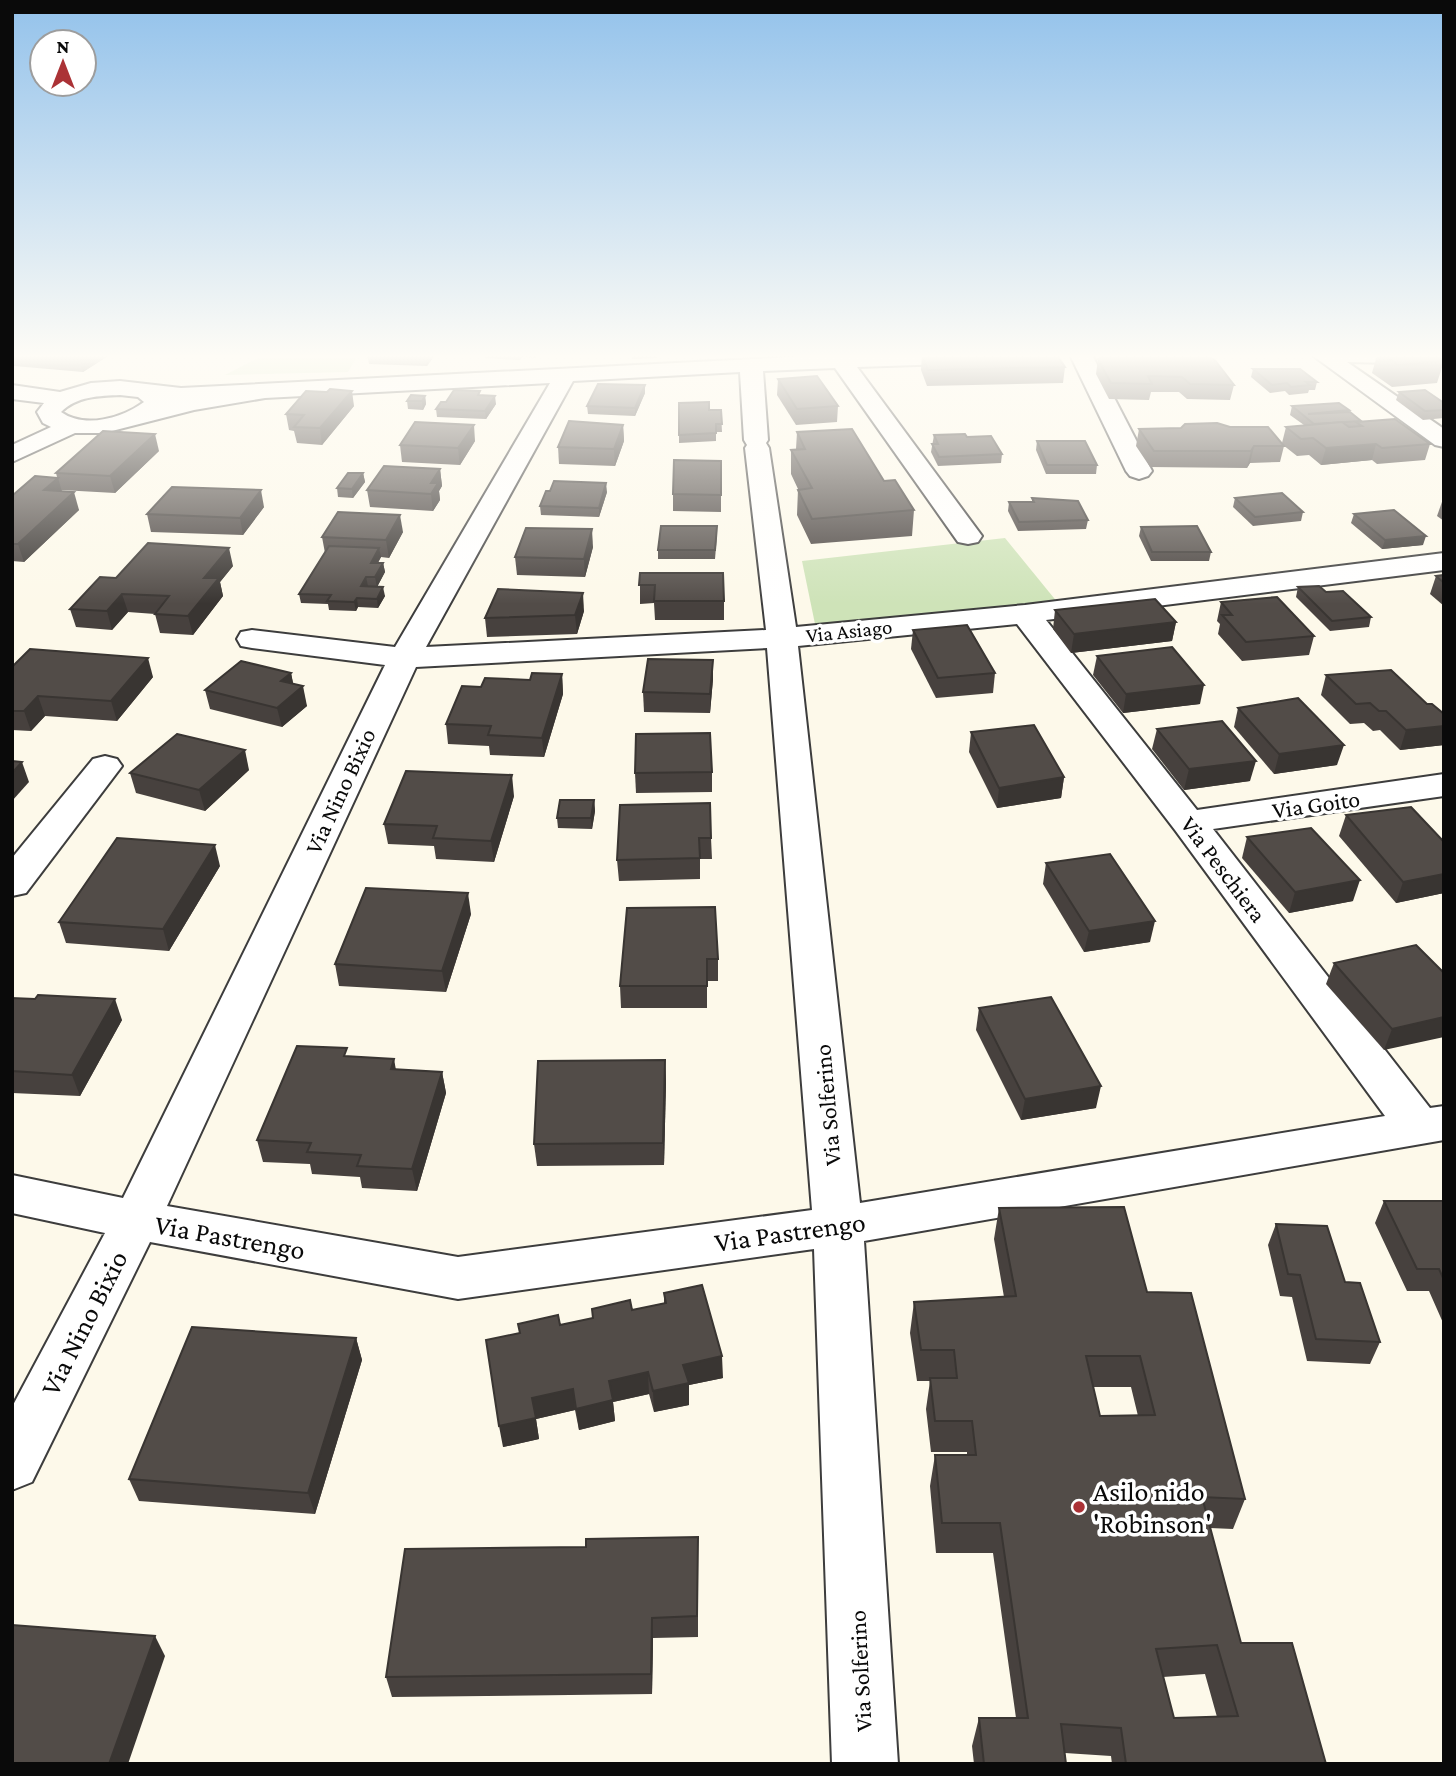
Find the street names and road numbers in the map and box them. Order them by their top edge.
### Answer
street label: Via Asiago [805,615,893,647]
street label: Via Nino Bixio [299,724,381,858]
street label: Via Goito [1270,784,1362,824]
street label: Via Peschiera [1175,811,1273,927]
street label: Via Solferino [808,1043,846,1167]
street label: Via Pastrengo [713,1206,867,1258]
street label: Via Pastrengo [153,1209,307,1265]
street label: Via Nino Bixio [34,1246,134,1400]
street label: Via Solferino [843,1609,877,1733]

